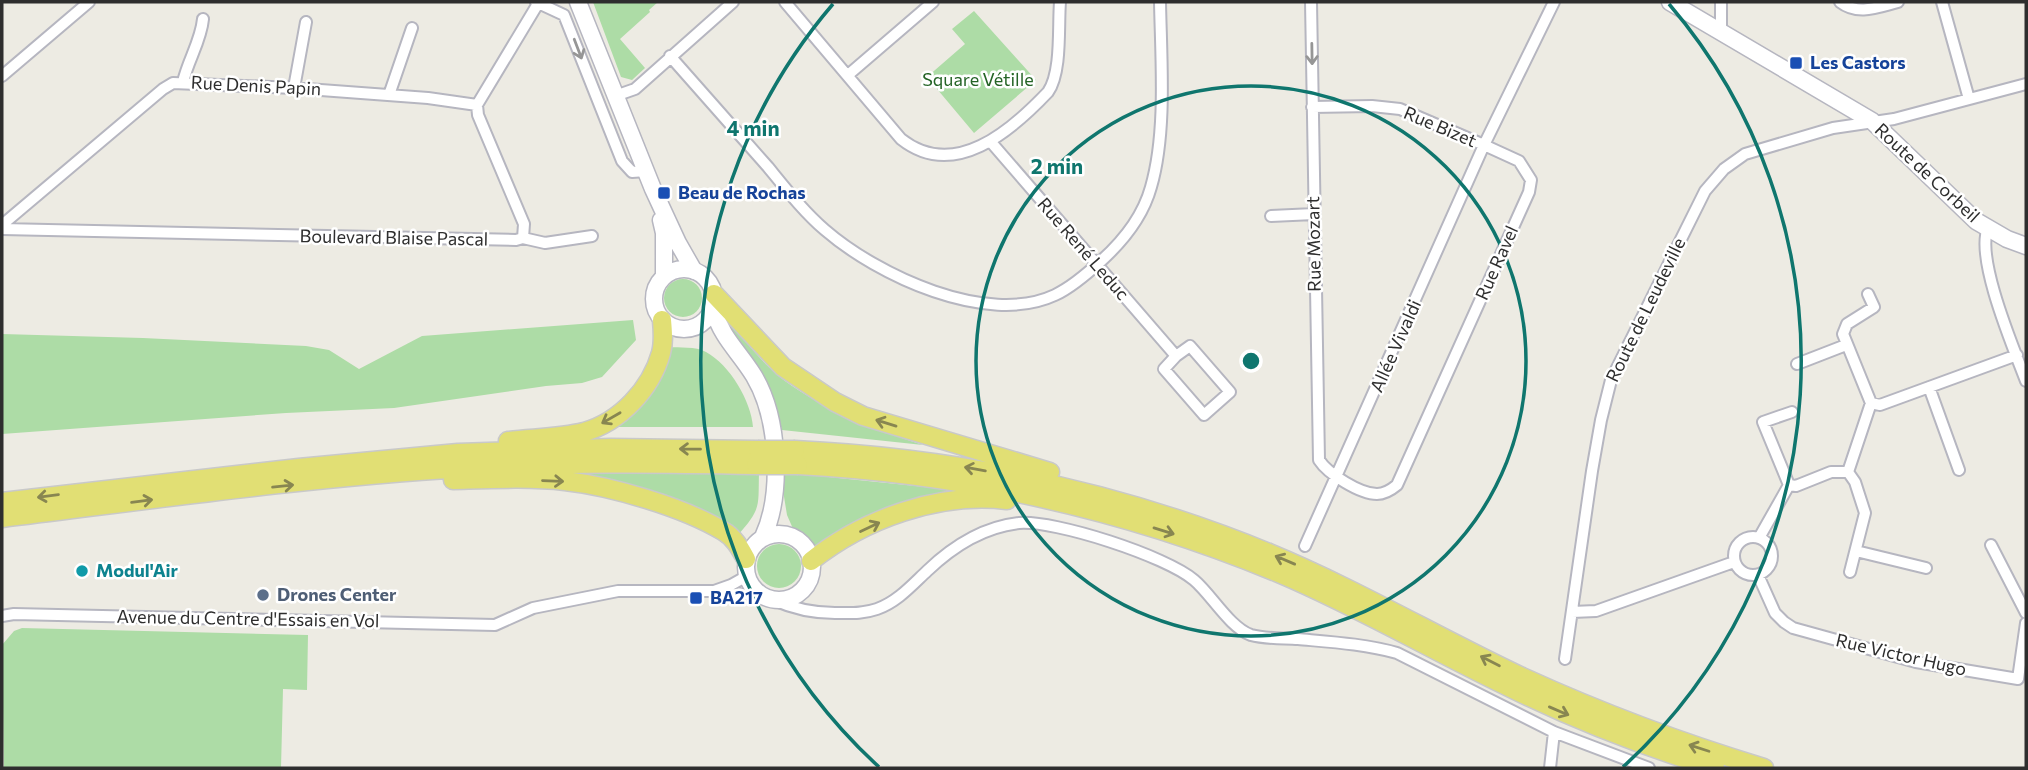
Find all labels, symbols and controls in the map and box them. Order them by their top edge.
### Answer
one-way arrow [573,37,586,59]
one-way arrow [1305,43,1318,66]
place label: Les Castors [1810,51,1906,73]
marker: Les Castors [1788,55,1804,71]
park label: Square Vétille [922,68,1034,90]
street label: Rue Denis Papin [190,71,322,99]
street label: Rue Bizet [1401,101,1480,151]
text: 4 min [726,115,780,140]
street label: Route de Corbeil [1871,118,1985,226]
text: 2 min [1031,153,1083,178]
place label: Beau de Rochas [678,181,806,203]
marker: Beau de Rochas [656,185,672,201]
street label: Rue René Leduc [1033,193,1134,304]
street label: Rue Mozart [1301,196,1325,292]
street label: Rue Ravel [1470,222,1522,303]
street label: Boulevard Blaise Pascal [300,224,488,250]
street label: Route de Leudeville [1601,234,1690,385]
street label: Allée Vivaldi [1365,296,1425,395]
centre of rings [1239,349,1263,373]
one-way arrow [601,412,621,426]
one-way arrow [875,415,897,428]
one-way arrow [678,442,701,456]
one-way arrow [964,461,987,475]
one-way arrow [541,474,564,487]
one-way arrow [271,479,294,492]
one-way arrow [37,490,60,503]
one-way arrow [131,495,153,508]
one-way arrow [859,520,880,533]
one-way arrow [1152,525,1174,538]
one-way arrow [1275,553,1297,566]
place label: Modul'Air [96,559,179,581]
marker: Modul'Air [74,563,90,579]
place label: Drones Center [277,583,397,605]
place label: BA217 [710,586,763,608]
marker: Drones Center [255,587,271,603]
marker: BA217 [688,590,704,606]
street label: Avenue du Centre d'Essais en Vol [116,605,380,631]
street label: Rue Victor Hugo [1834,628,1969,680]
one-way arrow [1480,653,1500,667]
one-way arrow [1548,705,1570,718]
one-way arrow [1689,741,1711,753]

